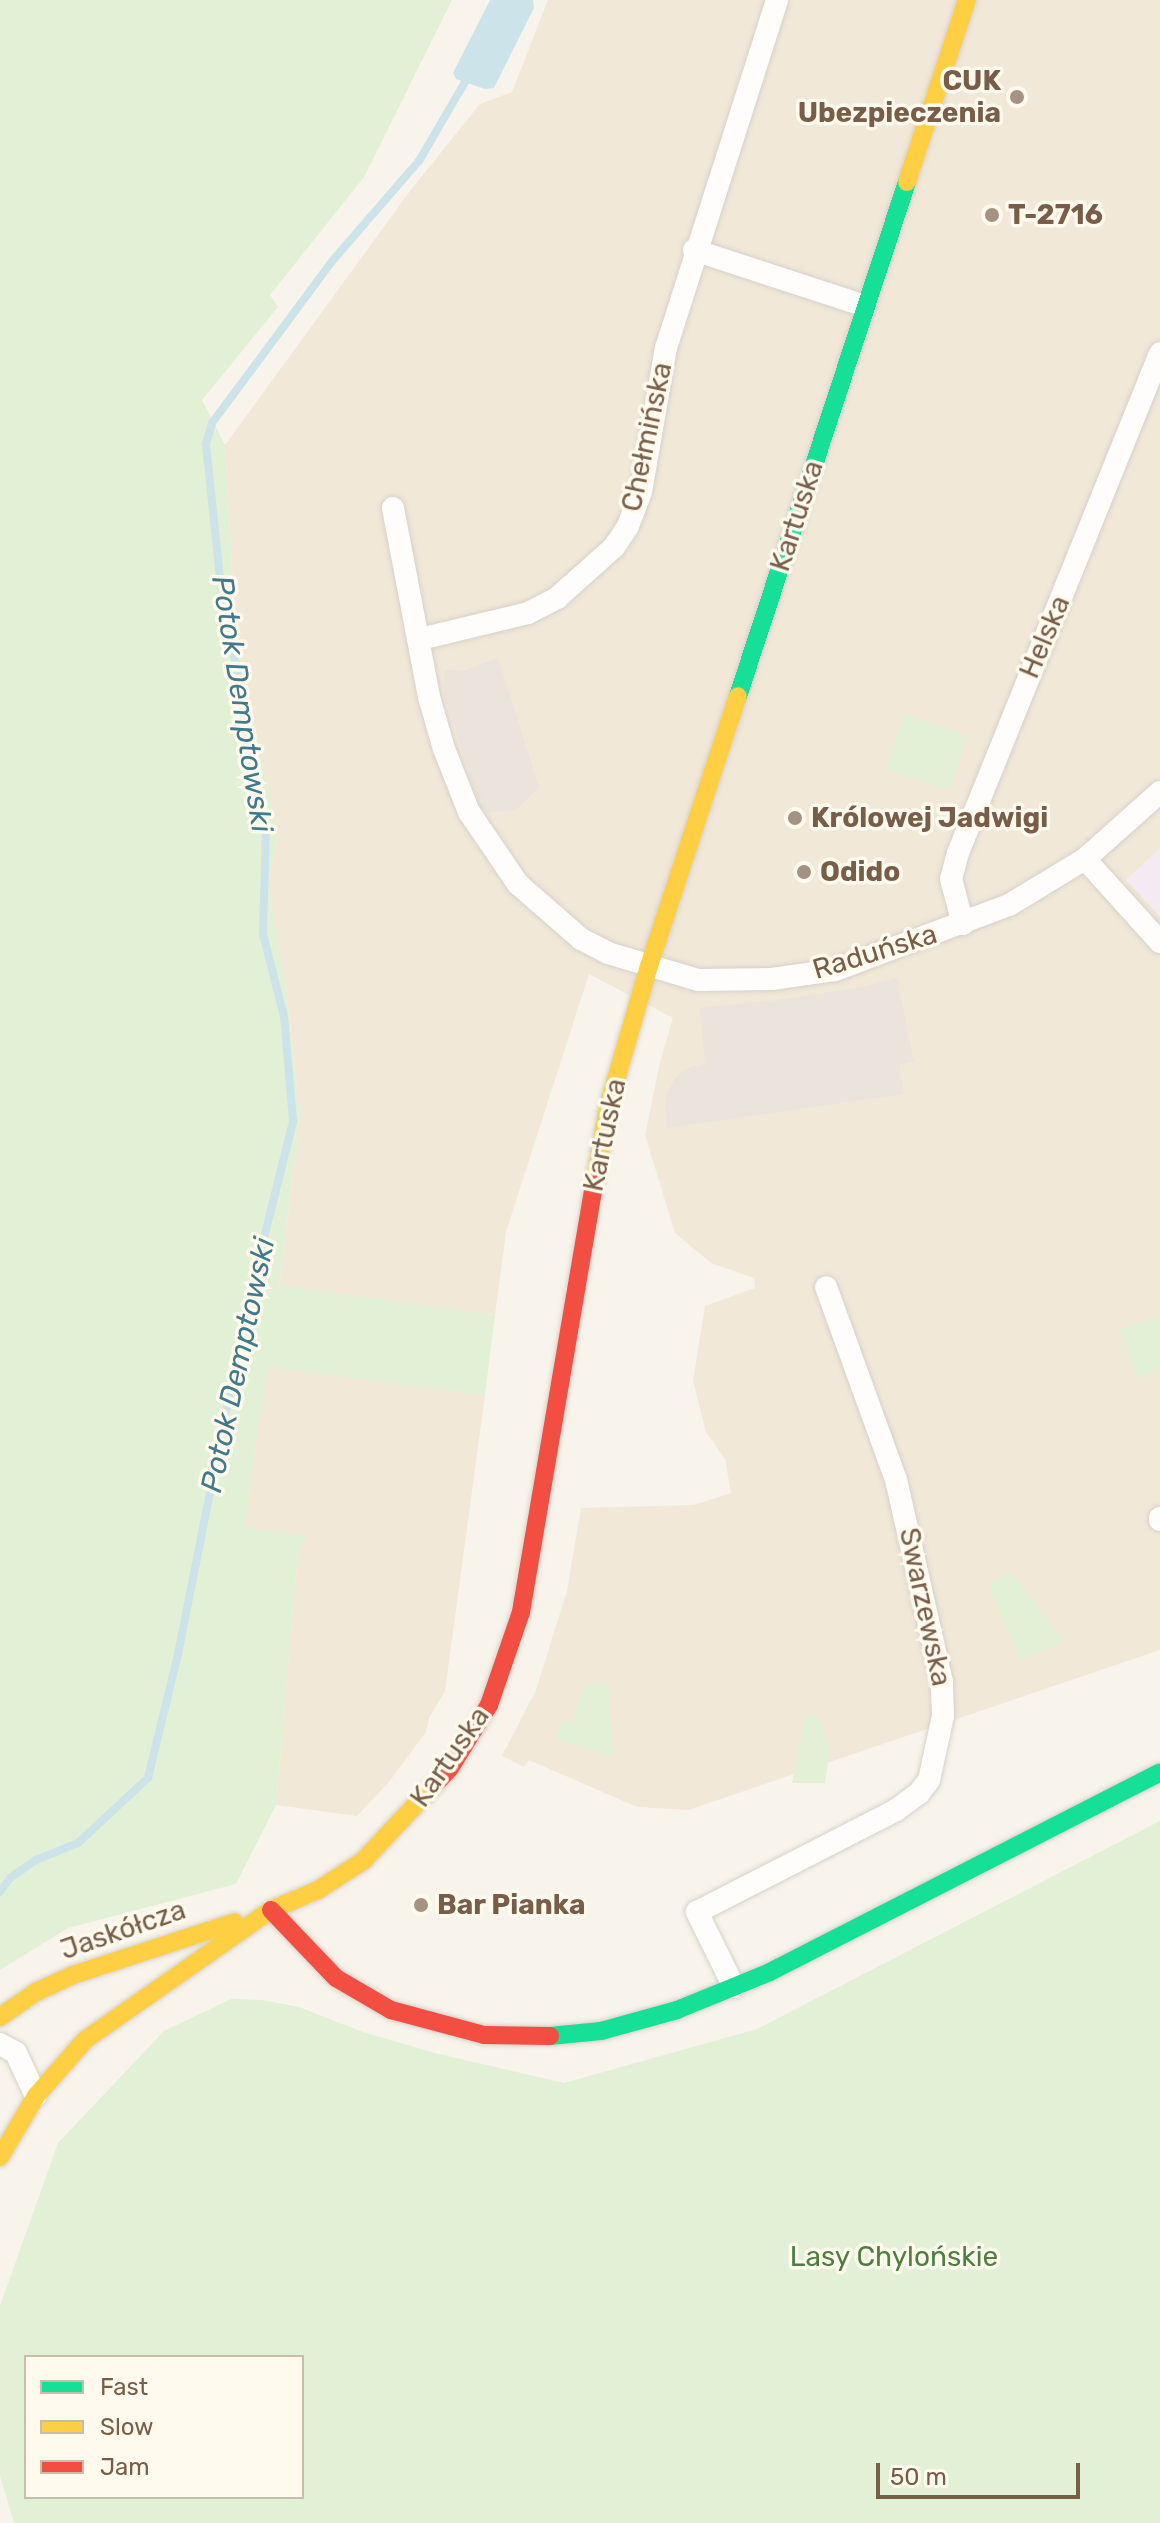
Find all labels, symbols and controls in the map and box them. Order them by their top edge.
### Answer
place label: CUK Ubezpieczenia [798,64,1001,130]
marker: CUK Ubezpieczenia [1008,88,1026,106]
place label: T-2716 [1008,198,1103,232]
marker: T-2716 [983,206,1001,224]
street label: Chełmińska [615,359,679,515]
street label: Kartuska [763,456,831,576]
water label: Potok Demptowski [204,573,280,835]
street label: Helska [1013,591,1077,683]
place label: Królowej Jadwigi [811,801,1048,835]
marker: Królowej Jadwigi [786,809,804,827]
place label: Odido [820,855,900,889]
marker: Odido [795,863,813,881]
street label: Raduńska [809,917,941,987]
street label: Kartuska [577,1076,633,1194]
water label: Potok Demptowski [193,1234,283,1496]
street label: Swarzewska [892,1525,958,1689]
street label: Kartuska [403,1700,497,1814]
place label: Bar Pianka [437,1888,586,1922]
street label: Jaskółcza [56,1893,190,1967]
marker: Bar Pianka [412,1896,430,1914]
park label: Lasy Chylońskie [789,2240,999,2274]
legend [24,2355,304,2499]
text: Fast [100,2373,148,2401]
text: Slow [100,2413,153,2441]
scale bar [880,2447,1084,2497]
text: Jam [100,2453,150,2481]
text: 50 m [890,2463,947,2491]

